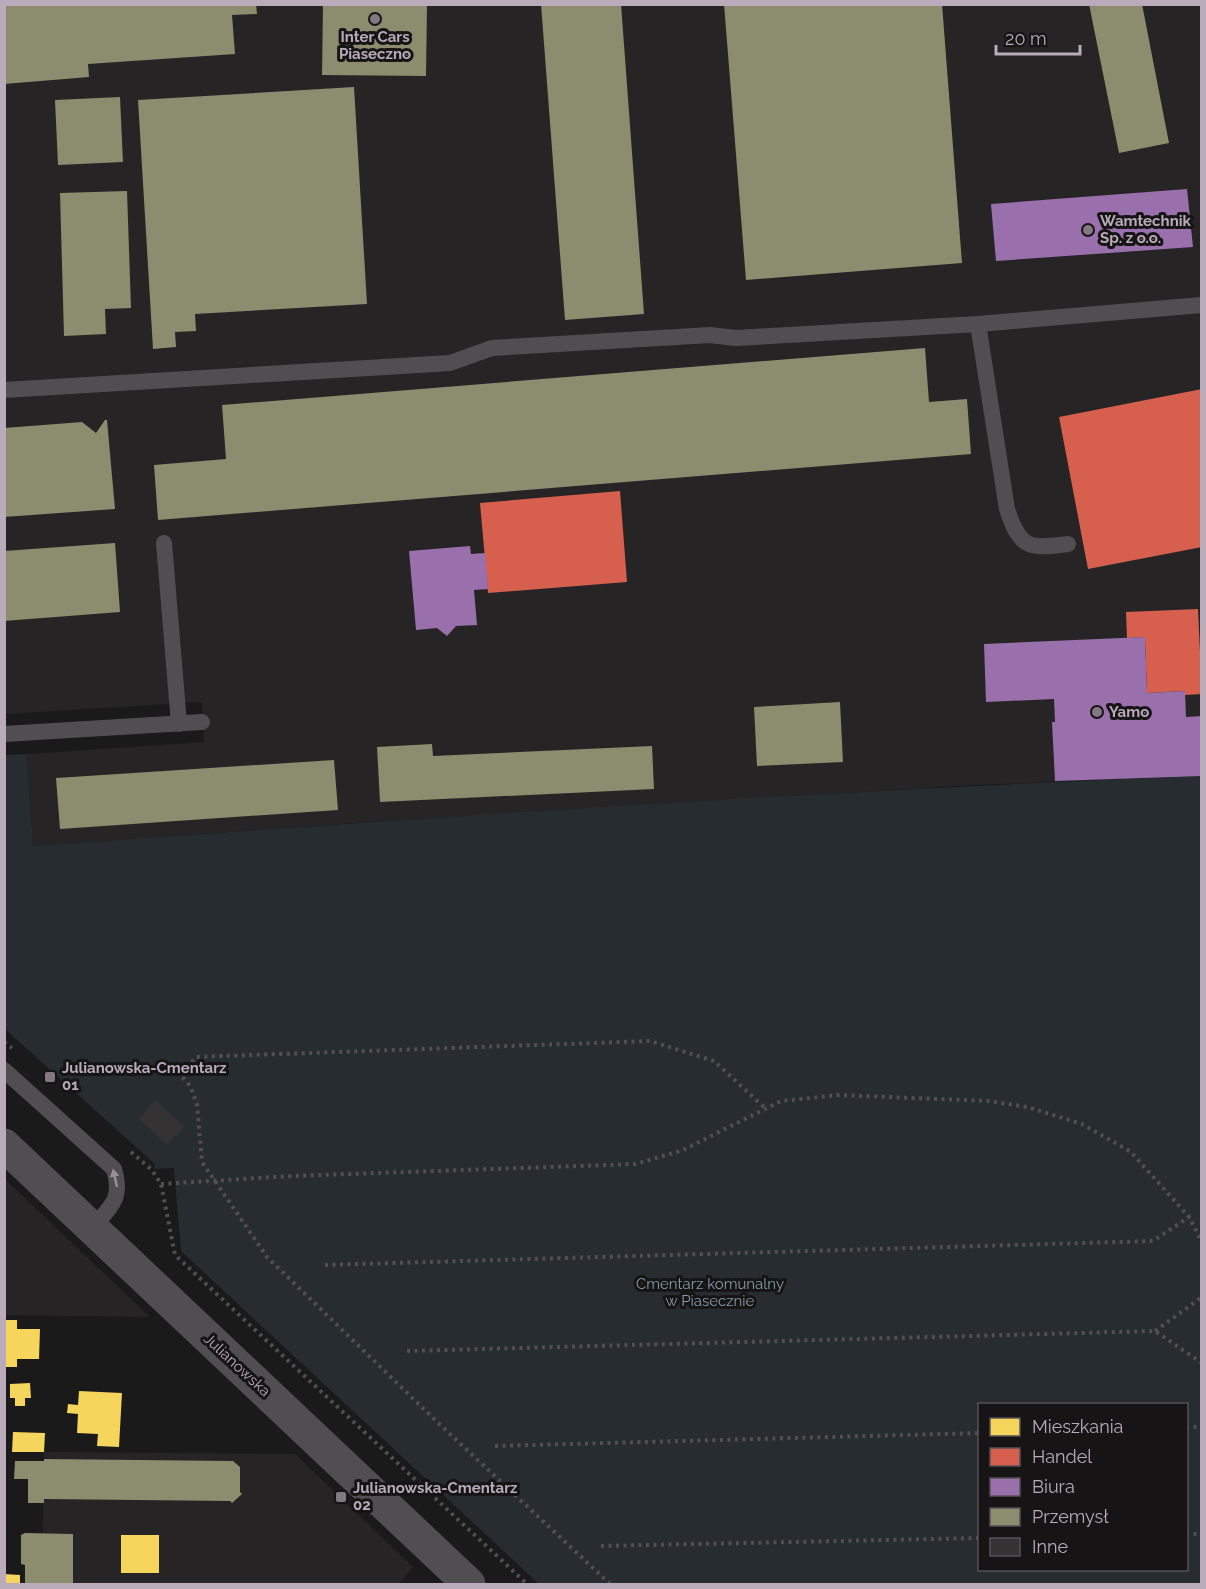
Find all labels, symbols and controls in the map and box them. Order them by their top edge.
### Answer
marker: Inter Cars Piaseczno [368,12,382,26]
scale bar [996,18,1080,56]
place label: Inter Cars Piaseczno [339,28,411,63]
text: 20 m [1005,28,1047,49]
place label: Wamtechnik Sp. z o.o. [1100,212,1192,247]
marker: Wamtechnik Sp. z o.o. [1081,223,1095,237]
place label: Yamo [1109,703,1149,721]
marker: Yamo [1090,705,1104,719]
place label: Julianowska-Cmentarz 01 [62,1059,226,1094]
marker: Julianowska-Cmentarz 01 [43,1070,57,1084]
one-way arrow [110,1168,119,1187]
park label: Cmentarz komunalny w Piasecznie [636,1275,784,1310]
street label: Julianowska [200,1330,274,1400]
legend [978,1403,1188,1571]
text: Mieszkania [1032,1416,1123,1437]
text: Handel [1032,1446,1092,1467]
text: Biura [1032,1476,1075,1497]
place label: Julianowska-Cmentarz 02 [353,1479,517,1514]
marker: Julianowska-Cmentarz 02 [334,1490,348,1504]
text: Przemysł [1032,1506,1109,1527]
text: Inne [1032,1536,1068,1557]

